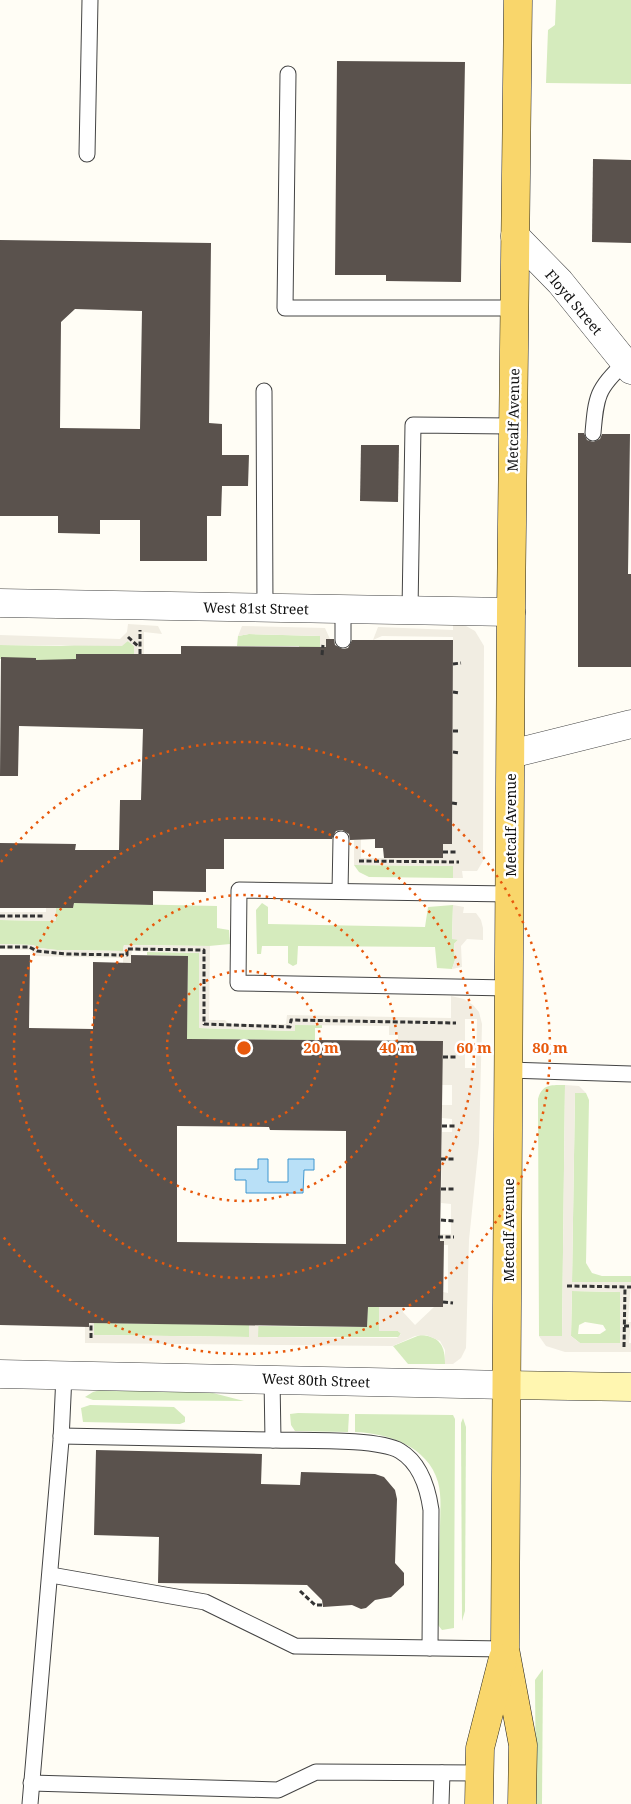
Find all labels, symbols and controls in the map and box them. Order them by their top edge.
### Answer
street label: Floyd Street [541,265,607,339]
street label: Metcalf Avenue [503,368,523,472]
street label: West 81st Street [203,598,309,618]
street label: Metcalf Avenue [501,773,520,877]
text: 20 m [303,1037,339,1057]
text: 40 m [379,1037,415,1057]
text: 60 m [456,1037,492,1057]
text: 80 m [532,1037,568,1057]
centre of rings [235,1039,253,1057]
street label: Metcalf Avenue [499,1178,518,1282]
street label: West 80th Street [262,1369,371,1391]

